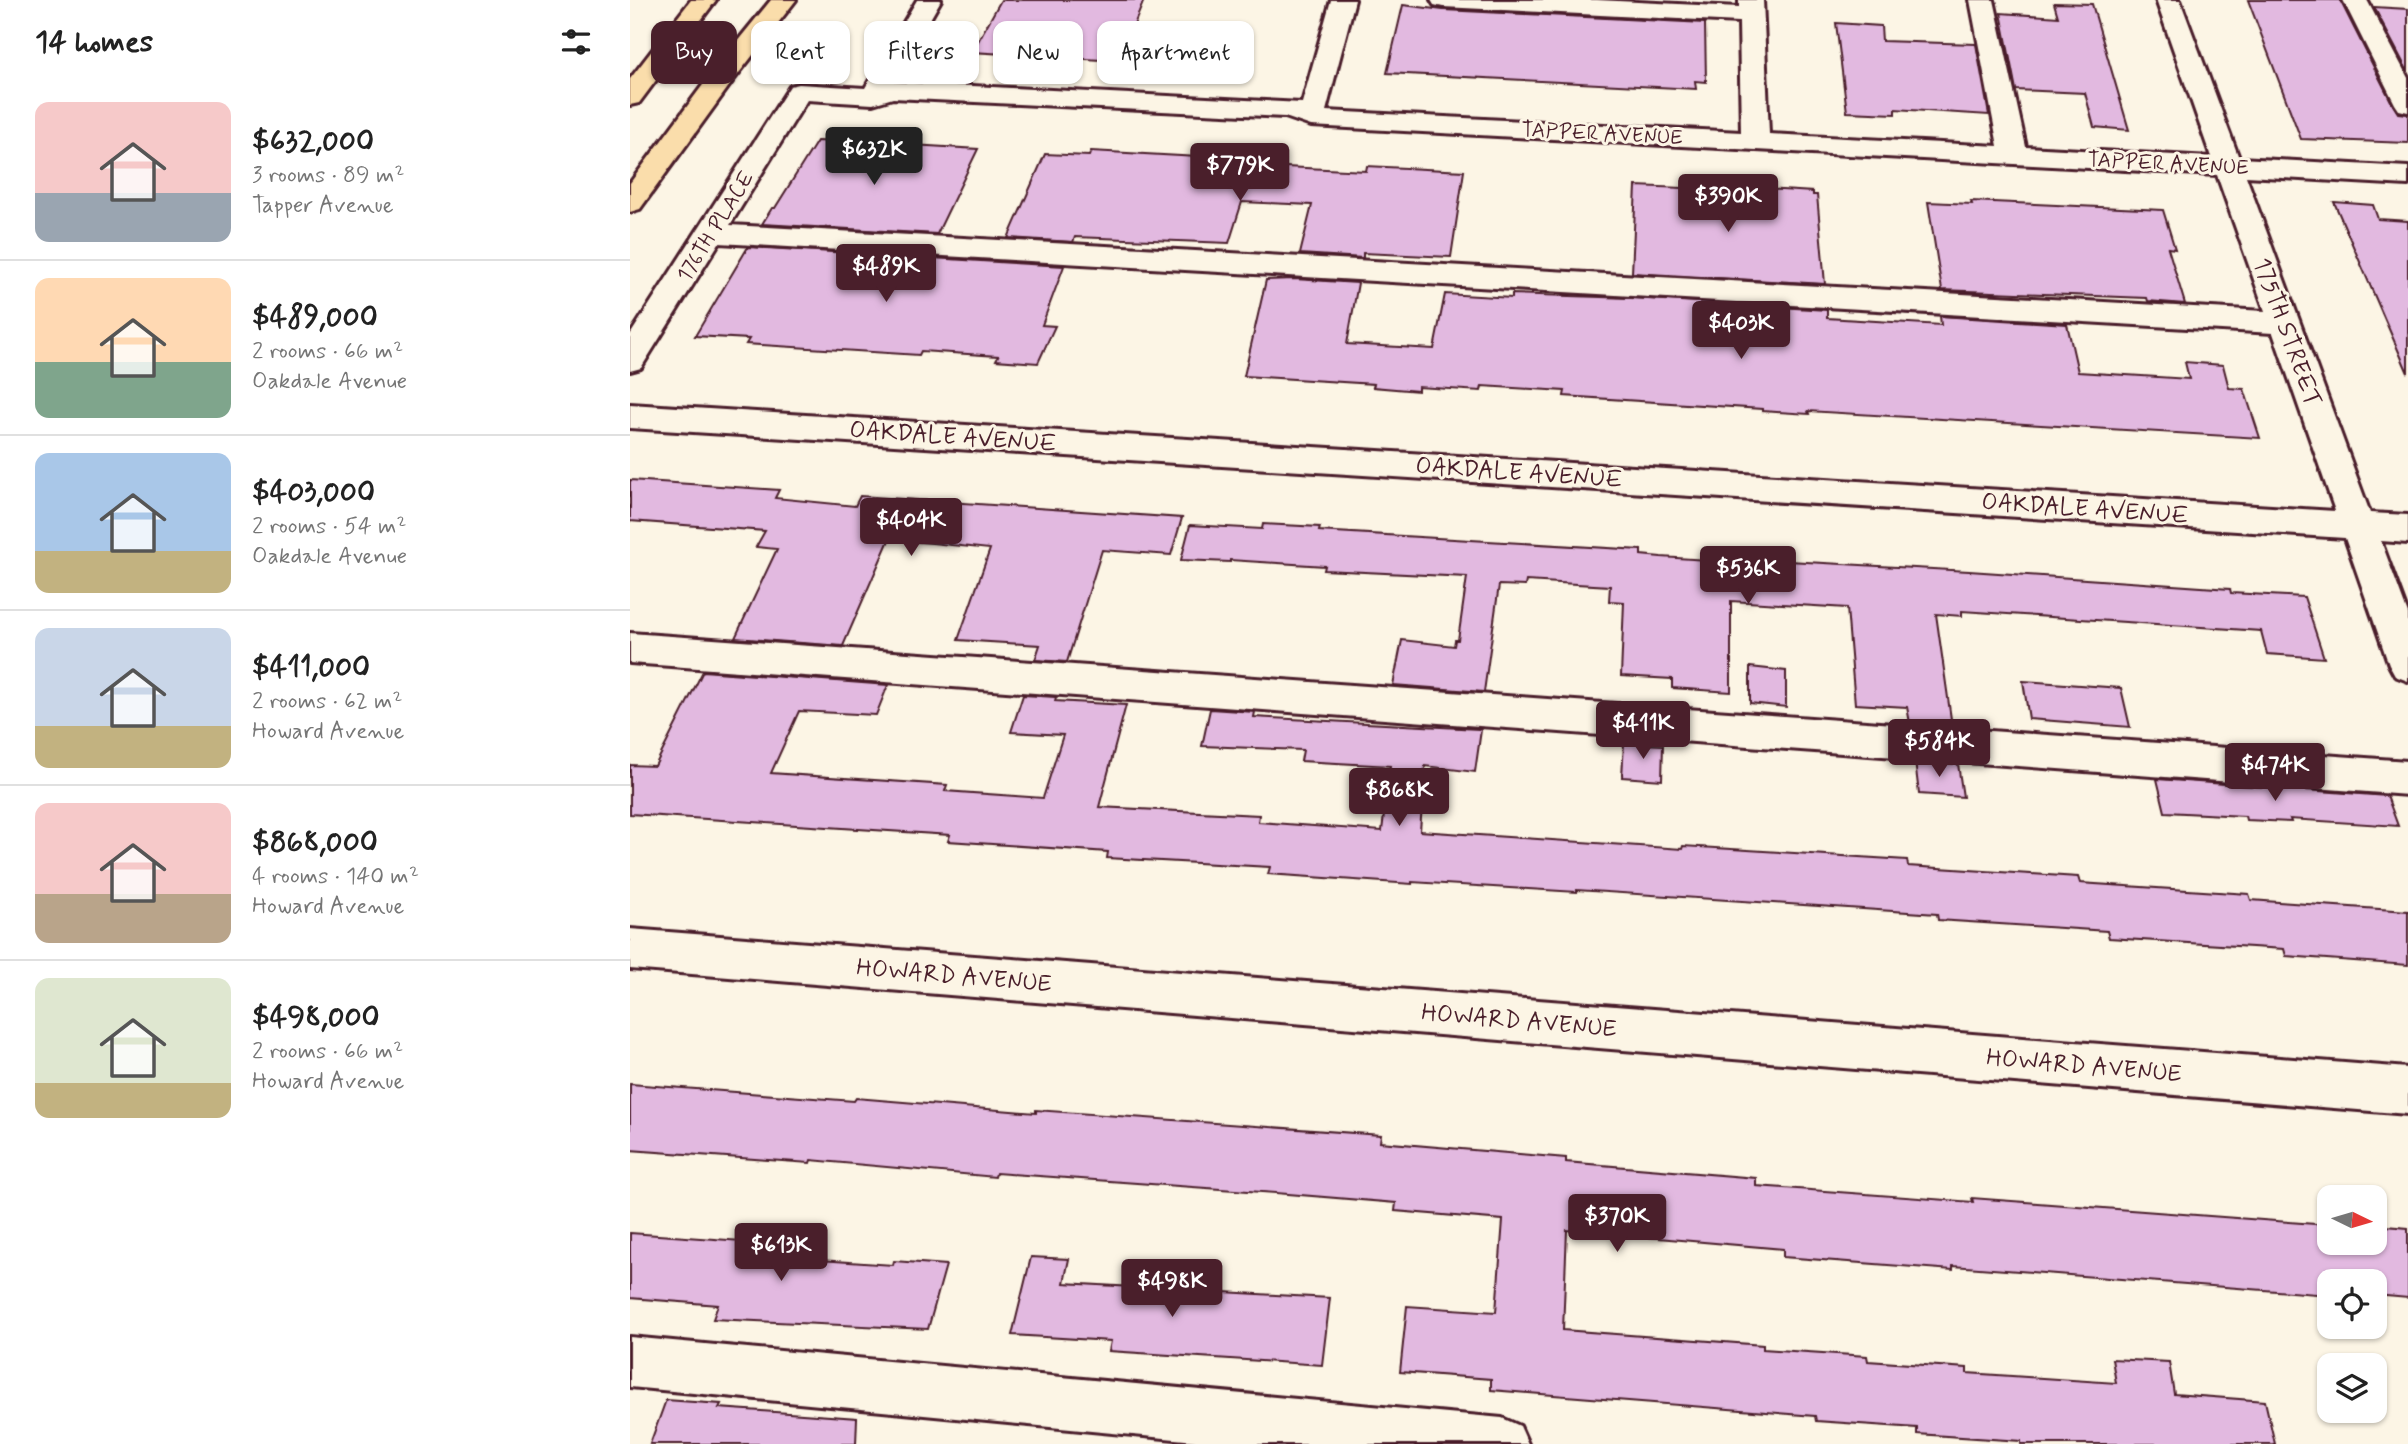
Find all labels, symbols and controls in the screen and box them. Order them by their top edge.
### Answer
chip: Buy [651,21,737,84]
chip: Rent [751,21,850,84]
chip: Filters [864,21,979,84]
chip: New [993,21,1083,84]
chip: Apartment [1097,21,1254,84]
text: 14 homes [35,23,153,62]
icon: filters [557,23,595,61]
street label: TAPPER AVENUE [1521,116,1683,152]
text: $632,000 [252,122,374,161]
pin: $632K [825,128,923,187]
icon: home [91,130,175,214]
text: $632K [842,135,906,165]
pin: $779K [1191,144,1289,203]
street label: TAPPER AVENUE [2087,146,2249,182]
text: $779K [1206,151,1274,181]
text: 3 rooms · 89 m² [252,161,404,191]
street label: 176TH PLACE [671,166,761,287]
pin: $390K [1679,174,1777,234]
text: $390K [1694,182,1762,212]
text: Tapper Avenue [252,191,394,221]
pin: $489K [837,244,935,304]
text: $489K [852,252,920,282]
street label: 175TH STREET [2245,254,2328,411]
text: $489,000 [252,298,378,337]
pin: $403K [1692,302,1790,361]
icon: home [91,306,175,390]
text: $403K [1708,309,1774,339]
text: 2 rooms · 66 m² [252,337,403,367]
text: Oakdale Avenue [252,367,407,397]
street label: OAKDALE AVENUE [848,415,1057,460]
street label: OAKDALE AVENUE [1414,451,1623,496]
text: $403,000 [252,473,375,512]
icon: home [91,481,175,565]
street label: OAKDALE AVENUE [1980,487,2189,532]
pin: $404K [862,498,960,558]
text: $404K [876,506,946,536]
text: 2 rooms · 54 m² [252,512,406,542]
text: Oakdale Avenue [252,542,407,572]
pin: $536K [1699,546,1797,606]
text: $536K [1716,554,1780,584]
text: $411,000 [252,648,370,687]
icon: home [91,656,175,740]
text: 2 rooms · 62 m² [252,687,403,717]
pin: $411K [1594,702,1692,761]
text: $411K [1612,709,1674,739]
text: Howard Avenue [252,717,404,747]
pin: $584K [1890,720,1988,779]
text: $584K [1904,727,1974,757]
pin: $474K [2226,744,2324,803]
text: $474K [2241,751,2309,781]
pin: $868K [1350,768,1448,828]
text: $868K [1365,776,1433,806]
text: $868,000 [252,823,378,862]
icon: home [91,831,175,915]
text: 4 rooms · 140 m² [252,862,419,892]
text: Howard Avenue [252,892,404,922]
street label: HOWARD AVENUE [855,953,1053,1000]
text: $498,000 [252,998,380,1037]
street label: HOWARD AVENUE [1420,998,1618,1045]
icon: home [91,1006,175,1090]
text: 2 rooms · 66 m² [252,1037,403,1067]
street label: HOWARD AVENUE [1985,1043,2183,1090]
text: Howard Avenue [252,1067,404,1097]
north arrow [2317,1185,2387,1255]
map controls [2317,1185,2387,1423]
pin: $370K [1568,1194,1666,1254]
text: $370K [1584,1202,1650,1232]
pin: $613K [732,1224,830,1283]
text: $613K [751,1231,811,1261]
pin: $498K [1123,1260,1221,1319]
text: $498K [1137,1267,1207,1297]
button: locate [2317,1269,2387,1339]
button: layers [2317,1353,2387,1423]

